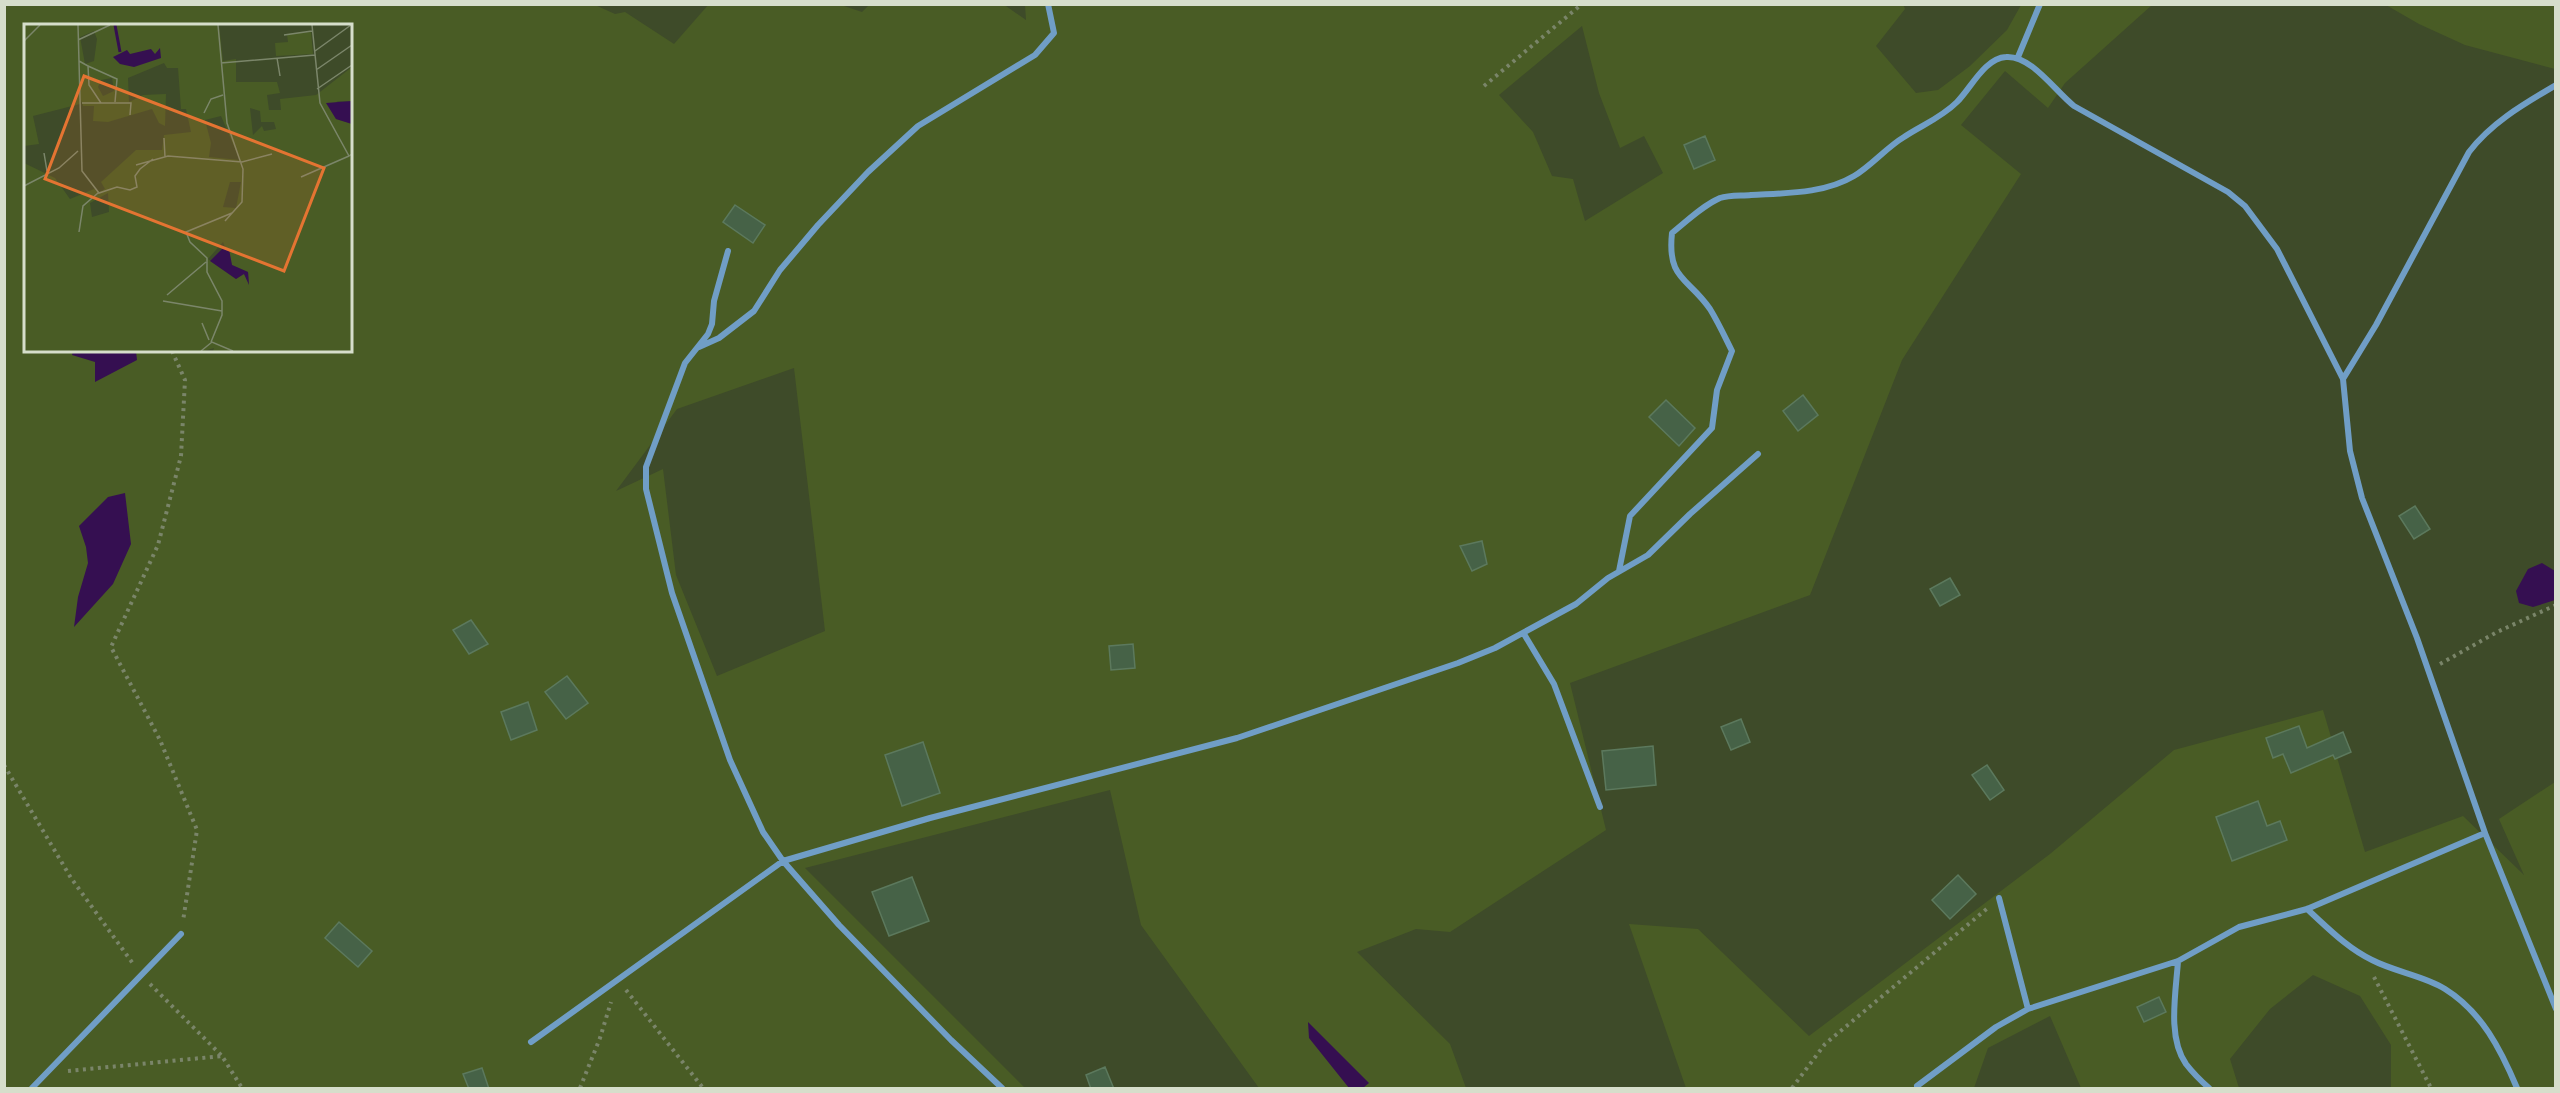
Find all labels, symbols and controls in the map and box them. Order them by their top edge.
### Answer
inset map [24,24,352,352]

